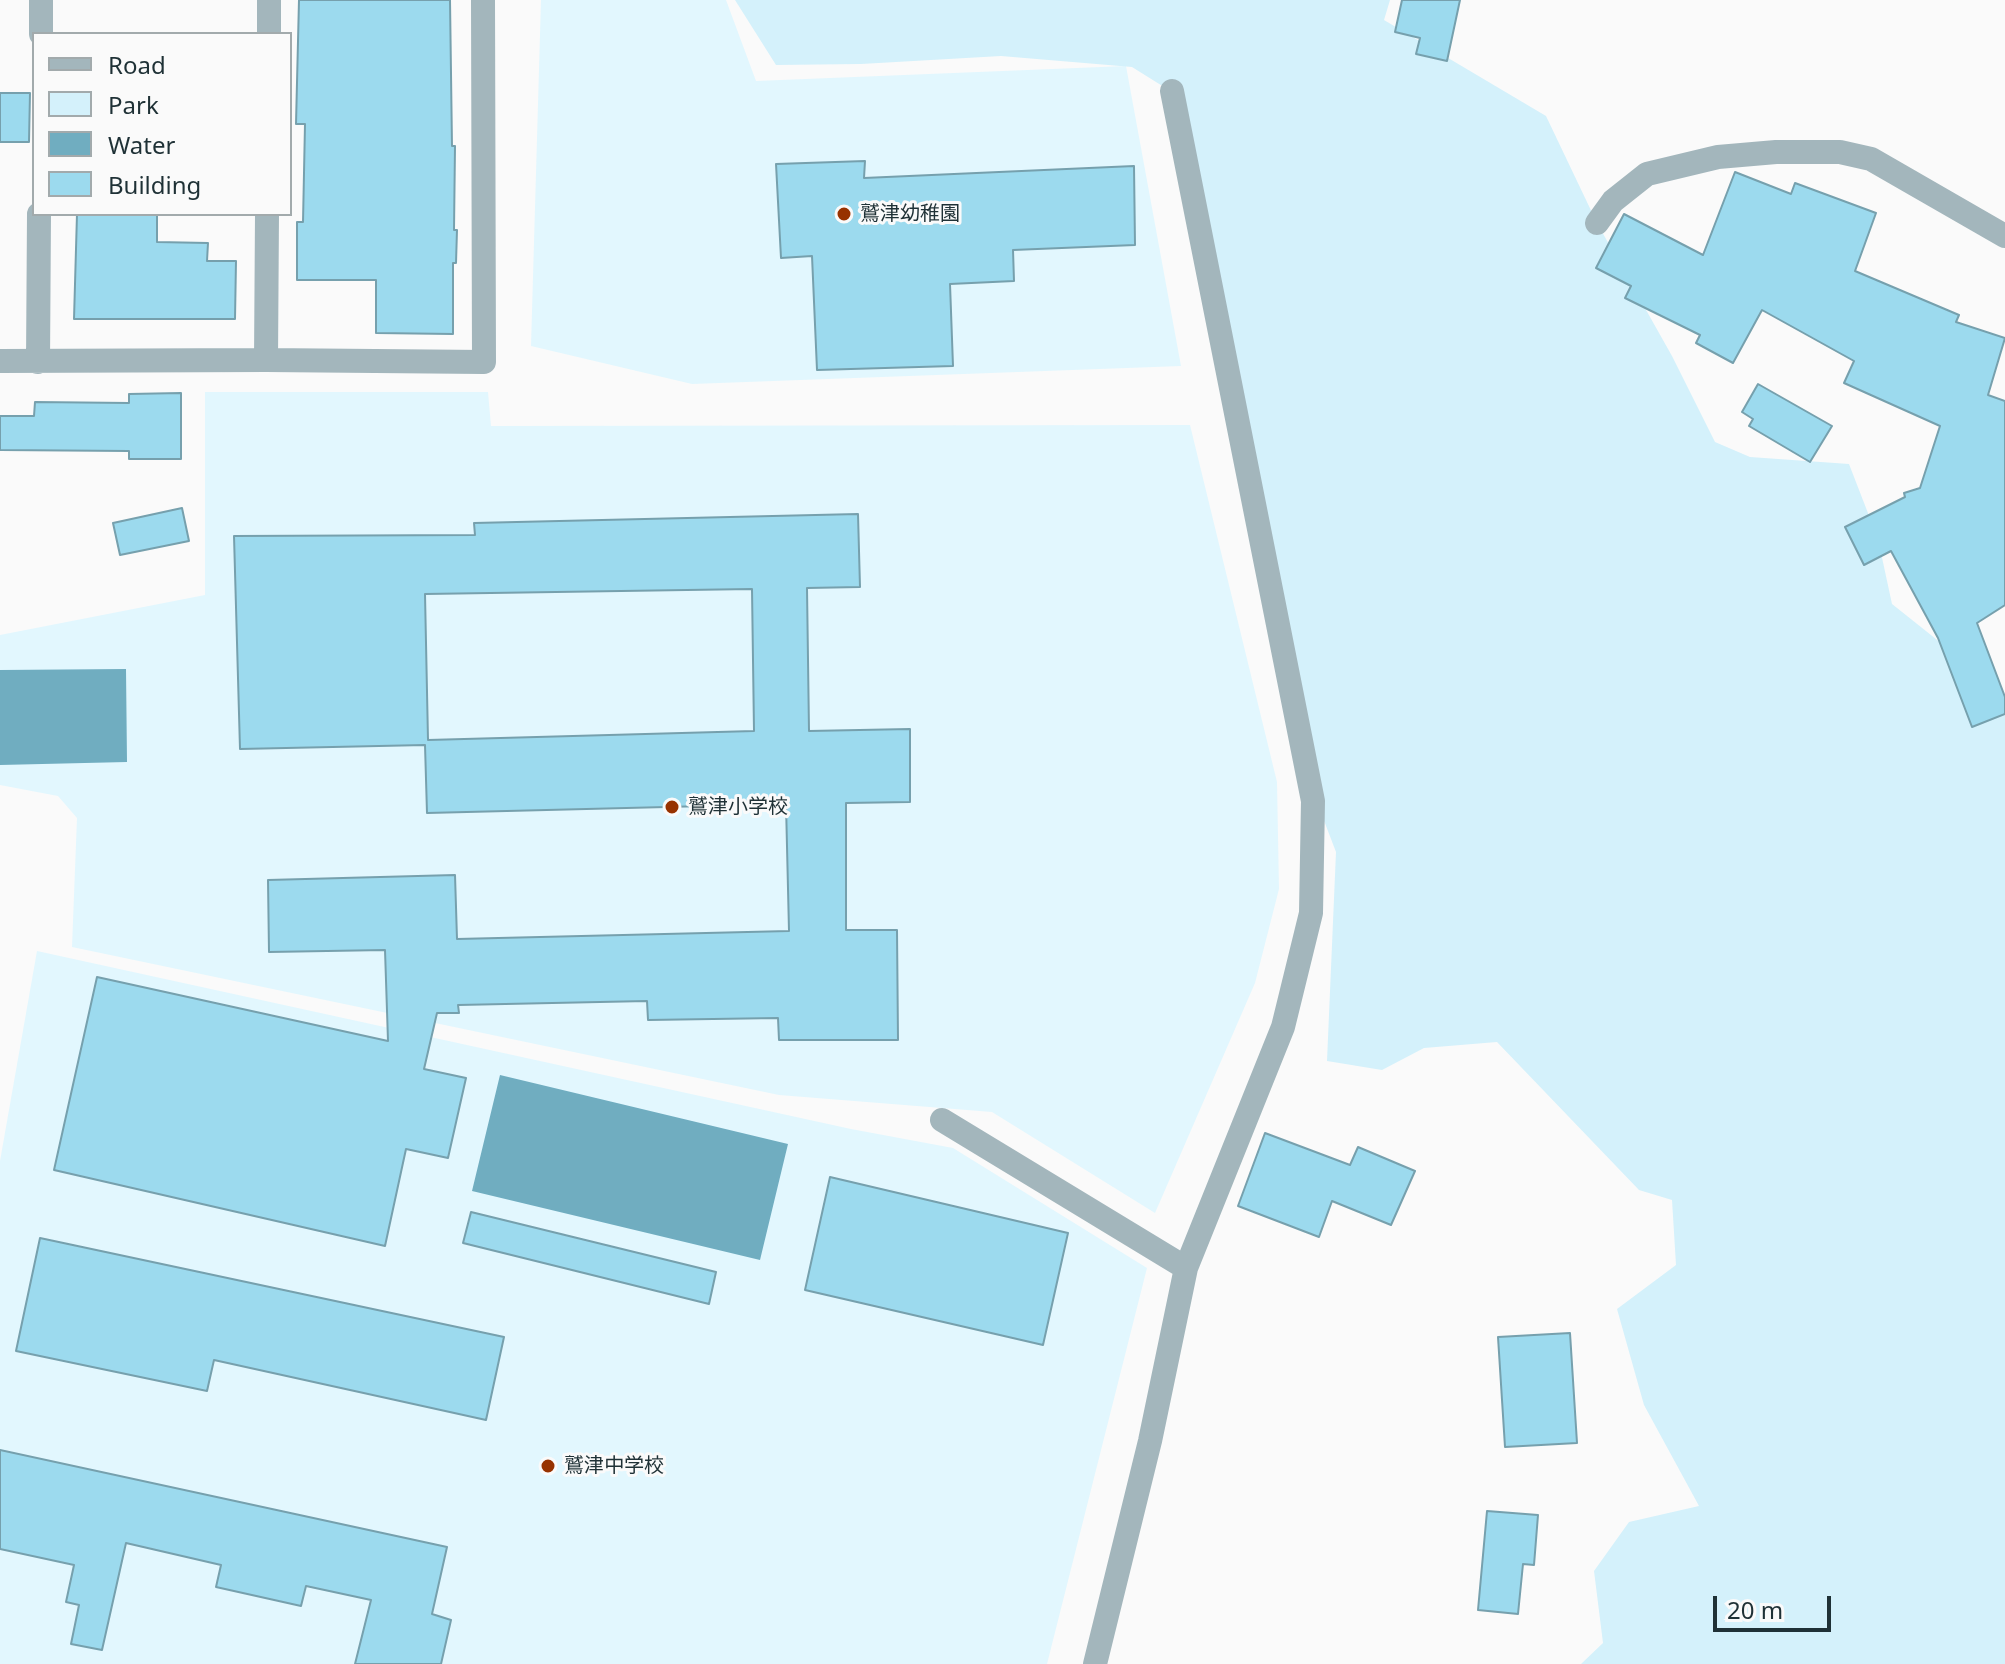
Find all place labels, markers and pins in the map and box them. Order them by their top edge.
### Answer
place label: 鷲津幼稚園 [860,202,960,226]
marker: 鷲津幼稚園 [835,205,853,223]
place label: 鷲津小学校 [688,795,788,819]
marker: 鷲津小学校 [663,798,681,816]
place label: 鷲津中学校 [564,1454,664,1478]
marker: 鷲津中学校 [539,1457,557,1475]

